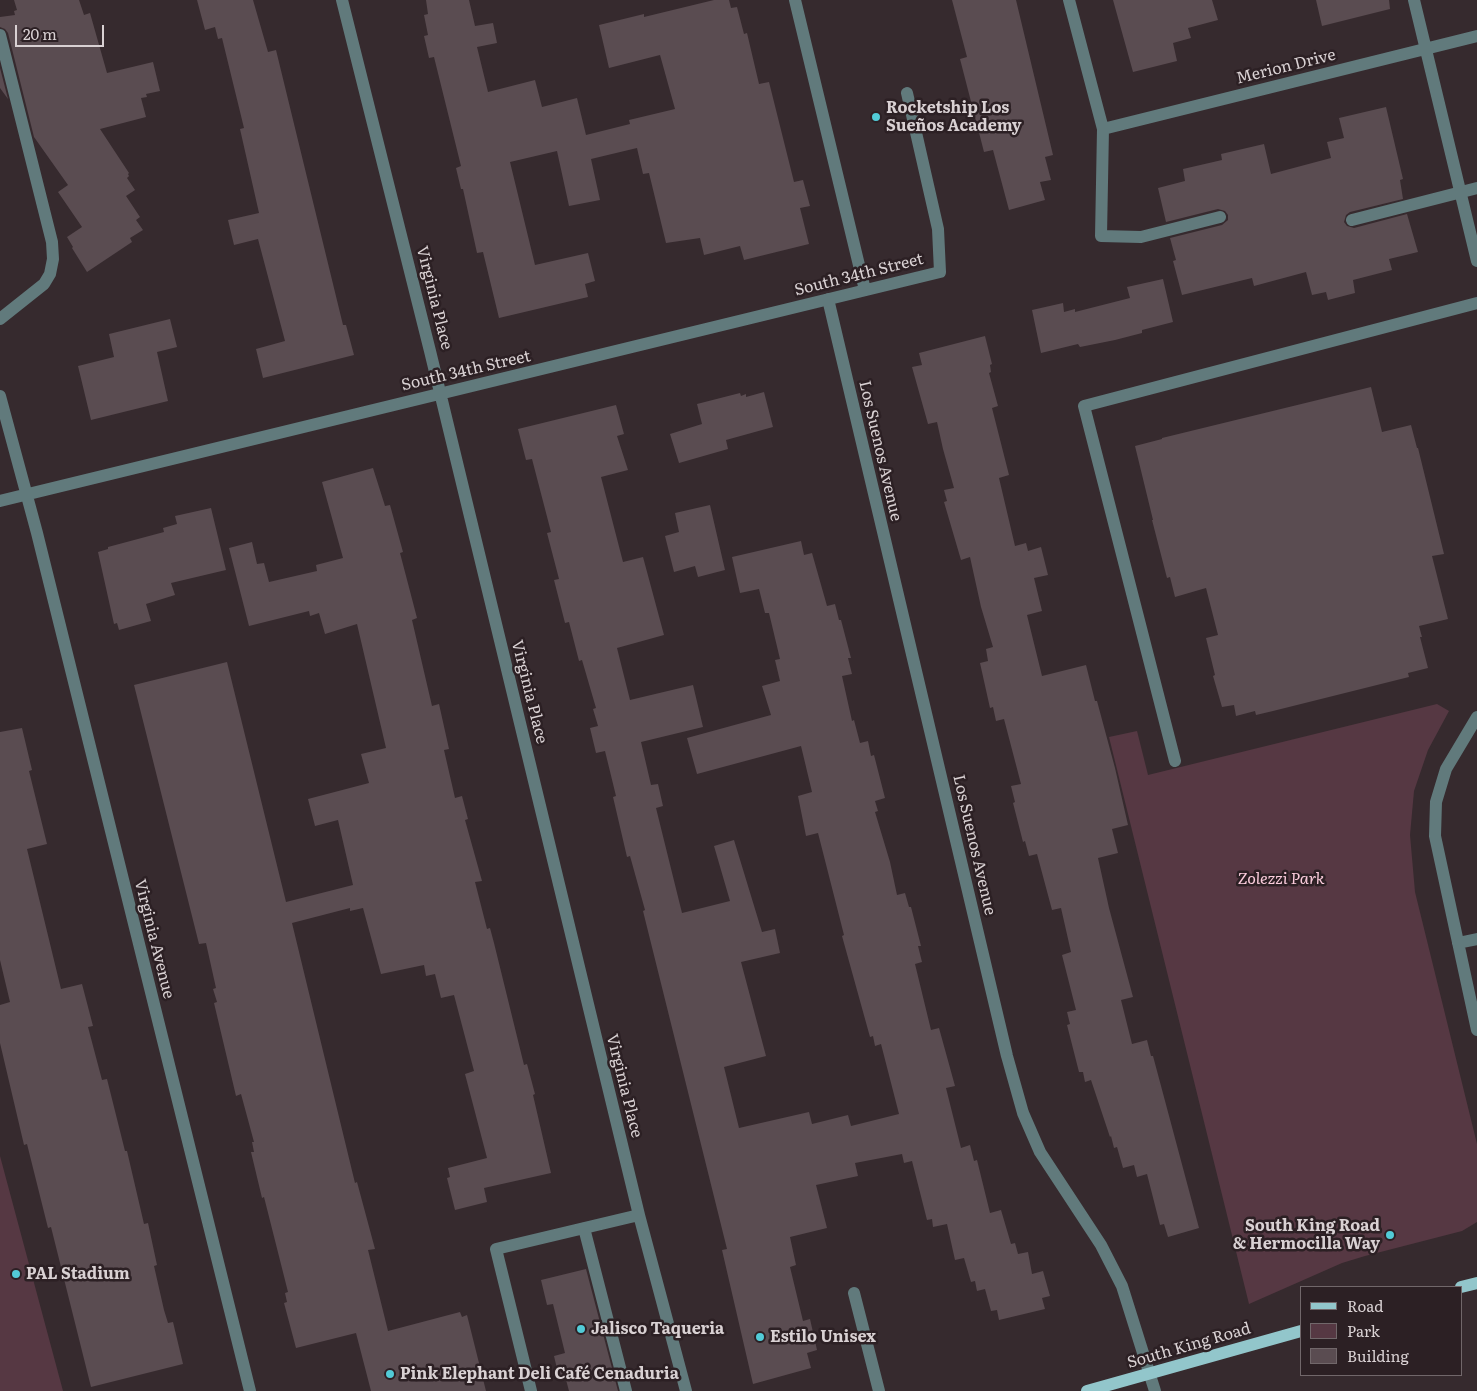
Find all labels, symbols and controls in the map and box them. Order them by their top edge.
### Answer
scale bar [18,15,106,47]
text: 20 m [23,22,57,45]
street label: Merion Drive [1234,45,1338,89]
place label: Rocketship Los Sueños Academy [886,98,1022,136]
marker: Rocketship Los Sueños Academy [870,111,882,123]
street label: Virginia Place [412,244,456,352]
street label: South 34th Street [793,250,925,300]
street label: South 34th Street [399,347,533,395]
street label: Los Suenos Avenue [854,379,906,523]
street label: Virginia Place [507,638,551,746]
street label: Los Suenos Avenue [948,773,1000,917]
park label: Zolezzi Park [1238,869,1324,889]
street label: Virginia Avenue [130,877,178,1001]
street label: Virginia Place [602,1032,646,1140]
place label: South King Road & Hermocilla Way [1233,1216,1380,1254]
marker: South King Road & Hermocilla Way [1384,1229,1396,1241]
place label: PAL Stadium [26,1264,130,1284]
marker: PAL Stadium [10,1268,22,1280]
legend [1300,1286,1462,1376]
text: Road [1347,1294,1383,1317]
place label: Jalisco Taqueria [591,1319,724,1339]
street label: South King Road [1125,1319,1253,1373]
text: Park [1347,1319,1380,1342]
marker: Jalisco Taqueria [575,1323,587,1335]
place label: Estilo Unisex [770,1327,876,1347]
marker: Estilo Unisex [754,1331,766,1343]
text: Building [1347,1344,1409,1367]
place label: Pink Elephant Deli Café Cenaduria [400,1364,679,1384]
marker: Pink Elephant Deli Café Cenaduria [384,1368,396,1380]

